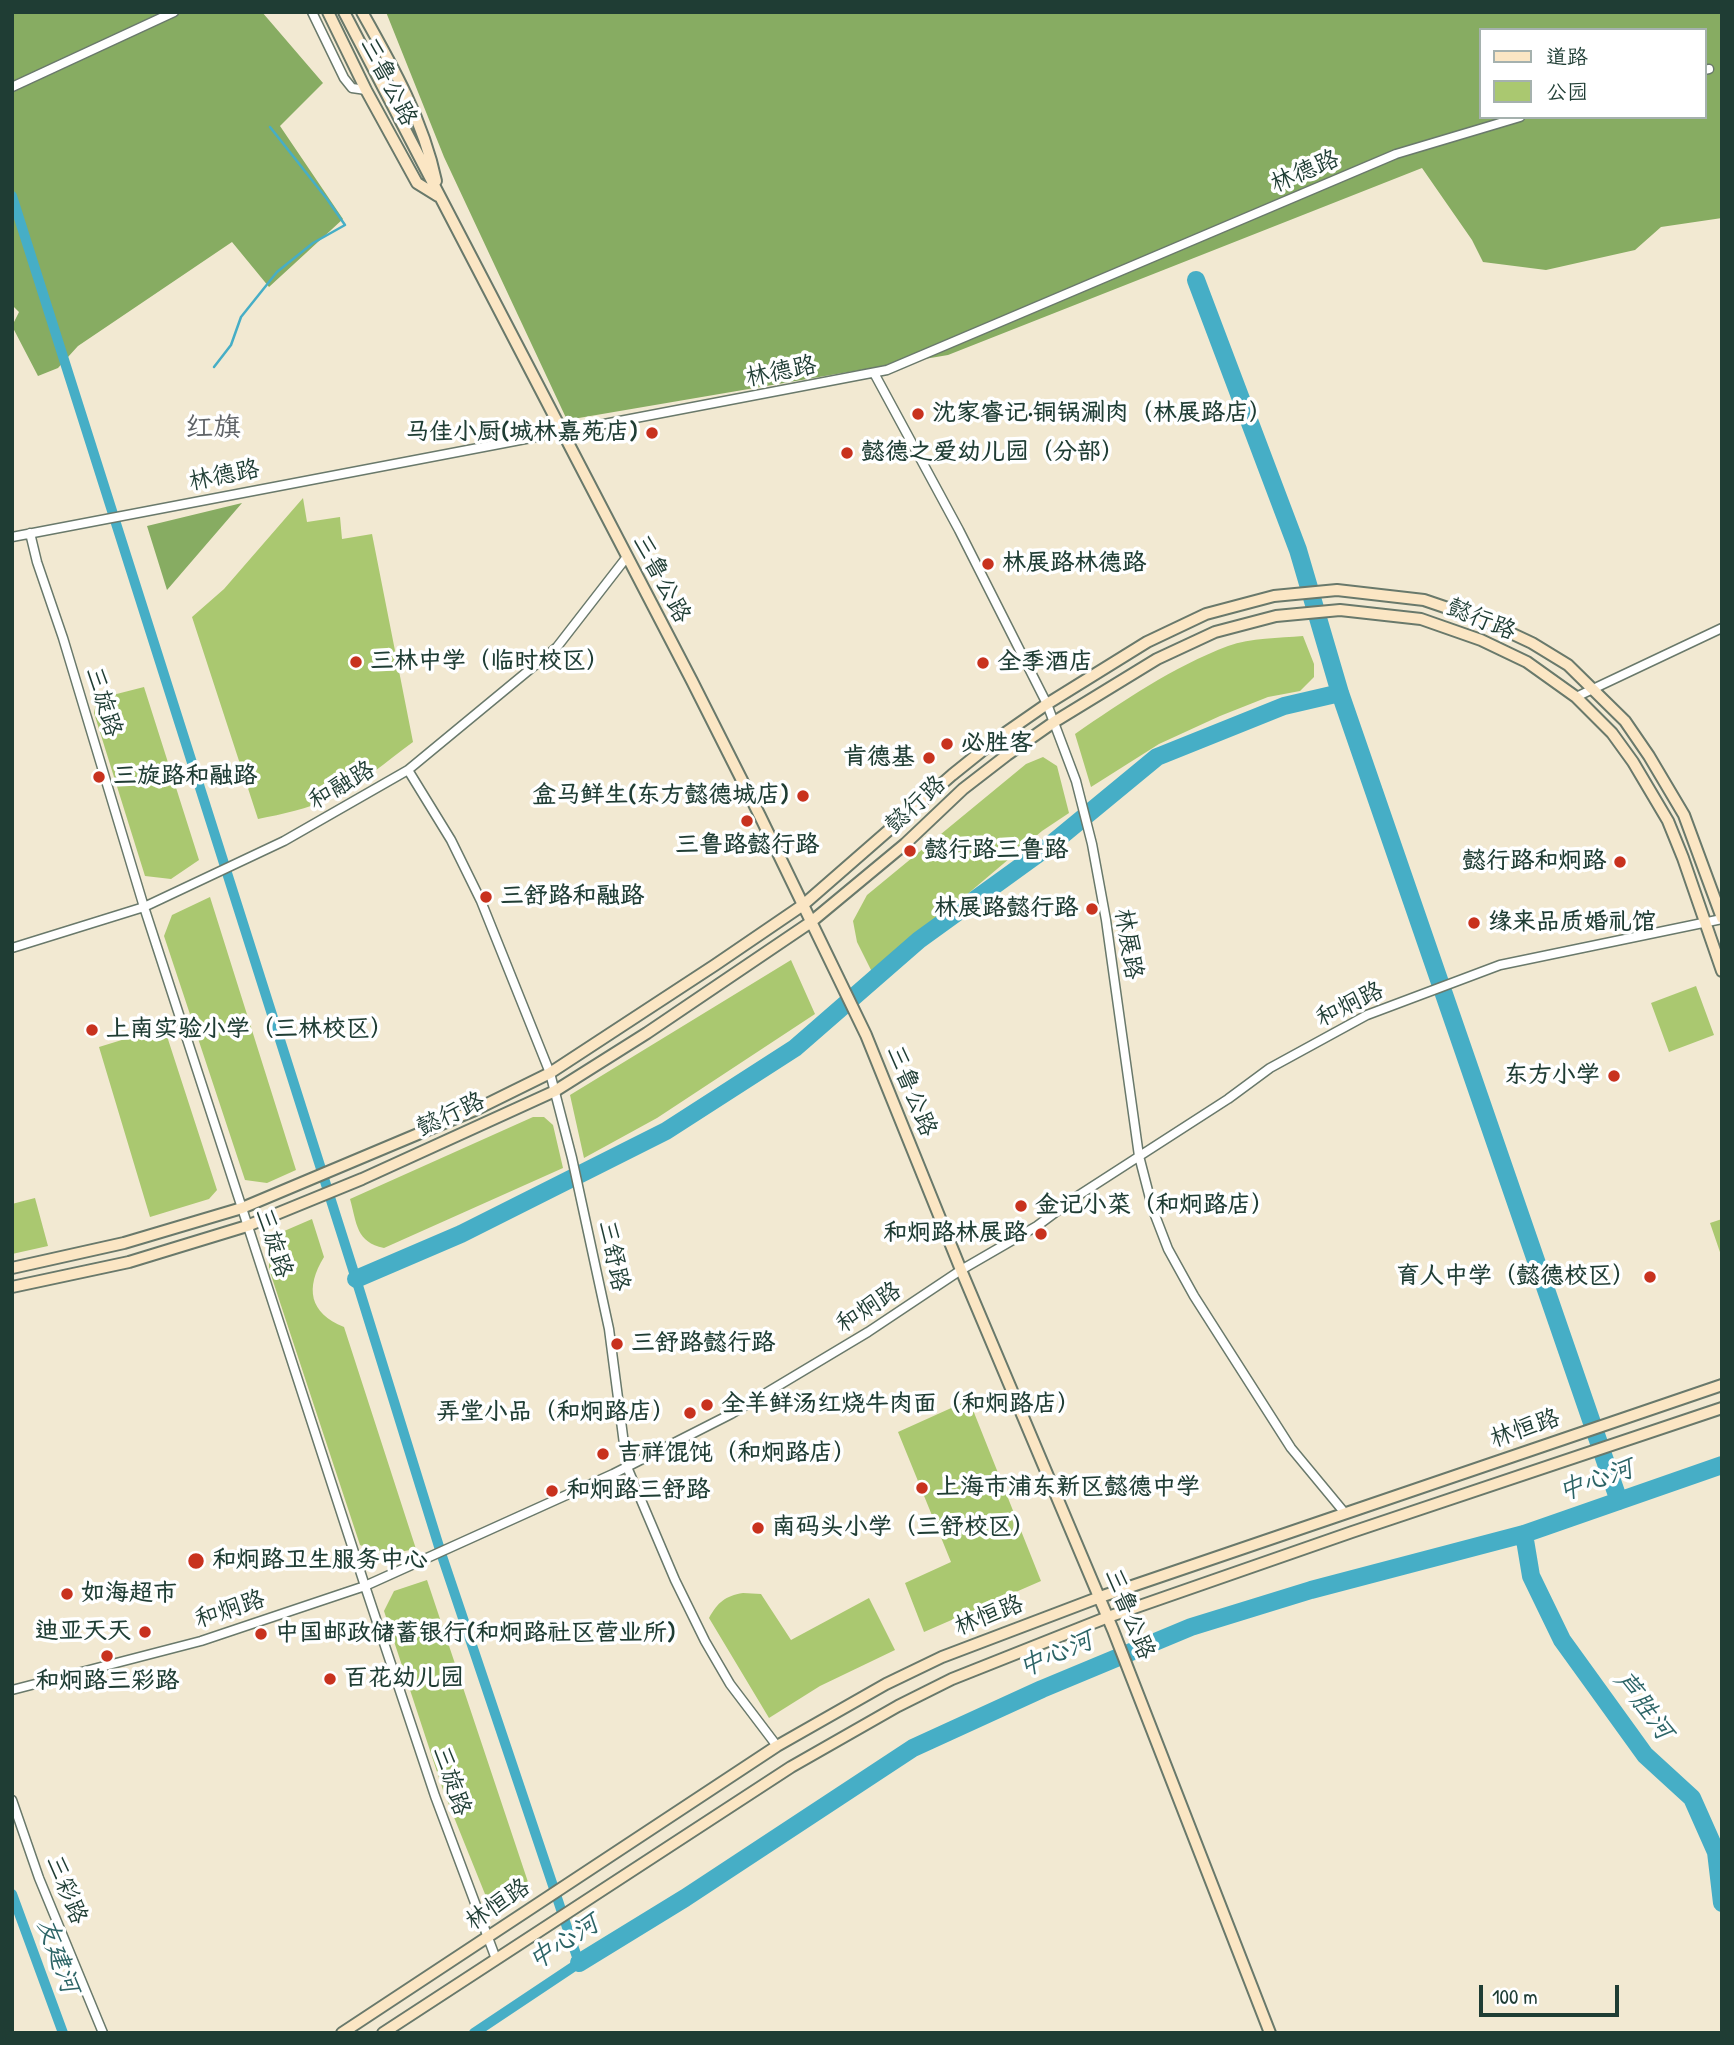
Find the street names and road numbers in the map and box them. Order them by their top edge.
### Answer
street label: 三鲁公路 [353,33,423,131]
street label: 林德路 [1266,145,1344,199]
street label: 林德路 [743,351,819,393]
street label: 林德路 [186,455,262,497]
street label: 三鲁公路 [626,530,696,628]
street label: 懿行路 [1442,593,1520,647]
street label: 三旋路 [79,663,127,741]
street label: 和融路 [304,756,380,816]
street label: 懿行路 [880,770,952,840]
street label: 林展路 [1108,906,1148,982]
street label: 和炯路 [1311,976,1389,1034]
street label: 三鲁公路 [880,1041,942,1141]
street label: 懿行路 [412,1087,490,1143]
street label: 三旋路 [248,1204,298,1282]
street label: 三舒路 [591,1218,635,1294]
street label: 和炯路 [831,1276,907,1340]
street label: 林恒路 [1486,1404,1564,1454]
street label: 三鲁公路 [1098,1564,1160,1664]
street label: 和炯路 [191,1585,269,1635]
street label: 林恒路 [950,1590,1028,1642]
street label: 三旋路 [426,1742,476,1820]
street label: 三彩路 [39,1851,93,1929]
street label: 林恒路 [460,1873,536,1937]

